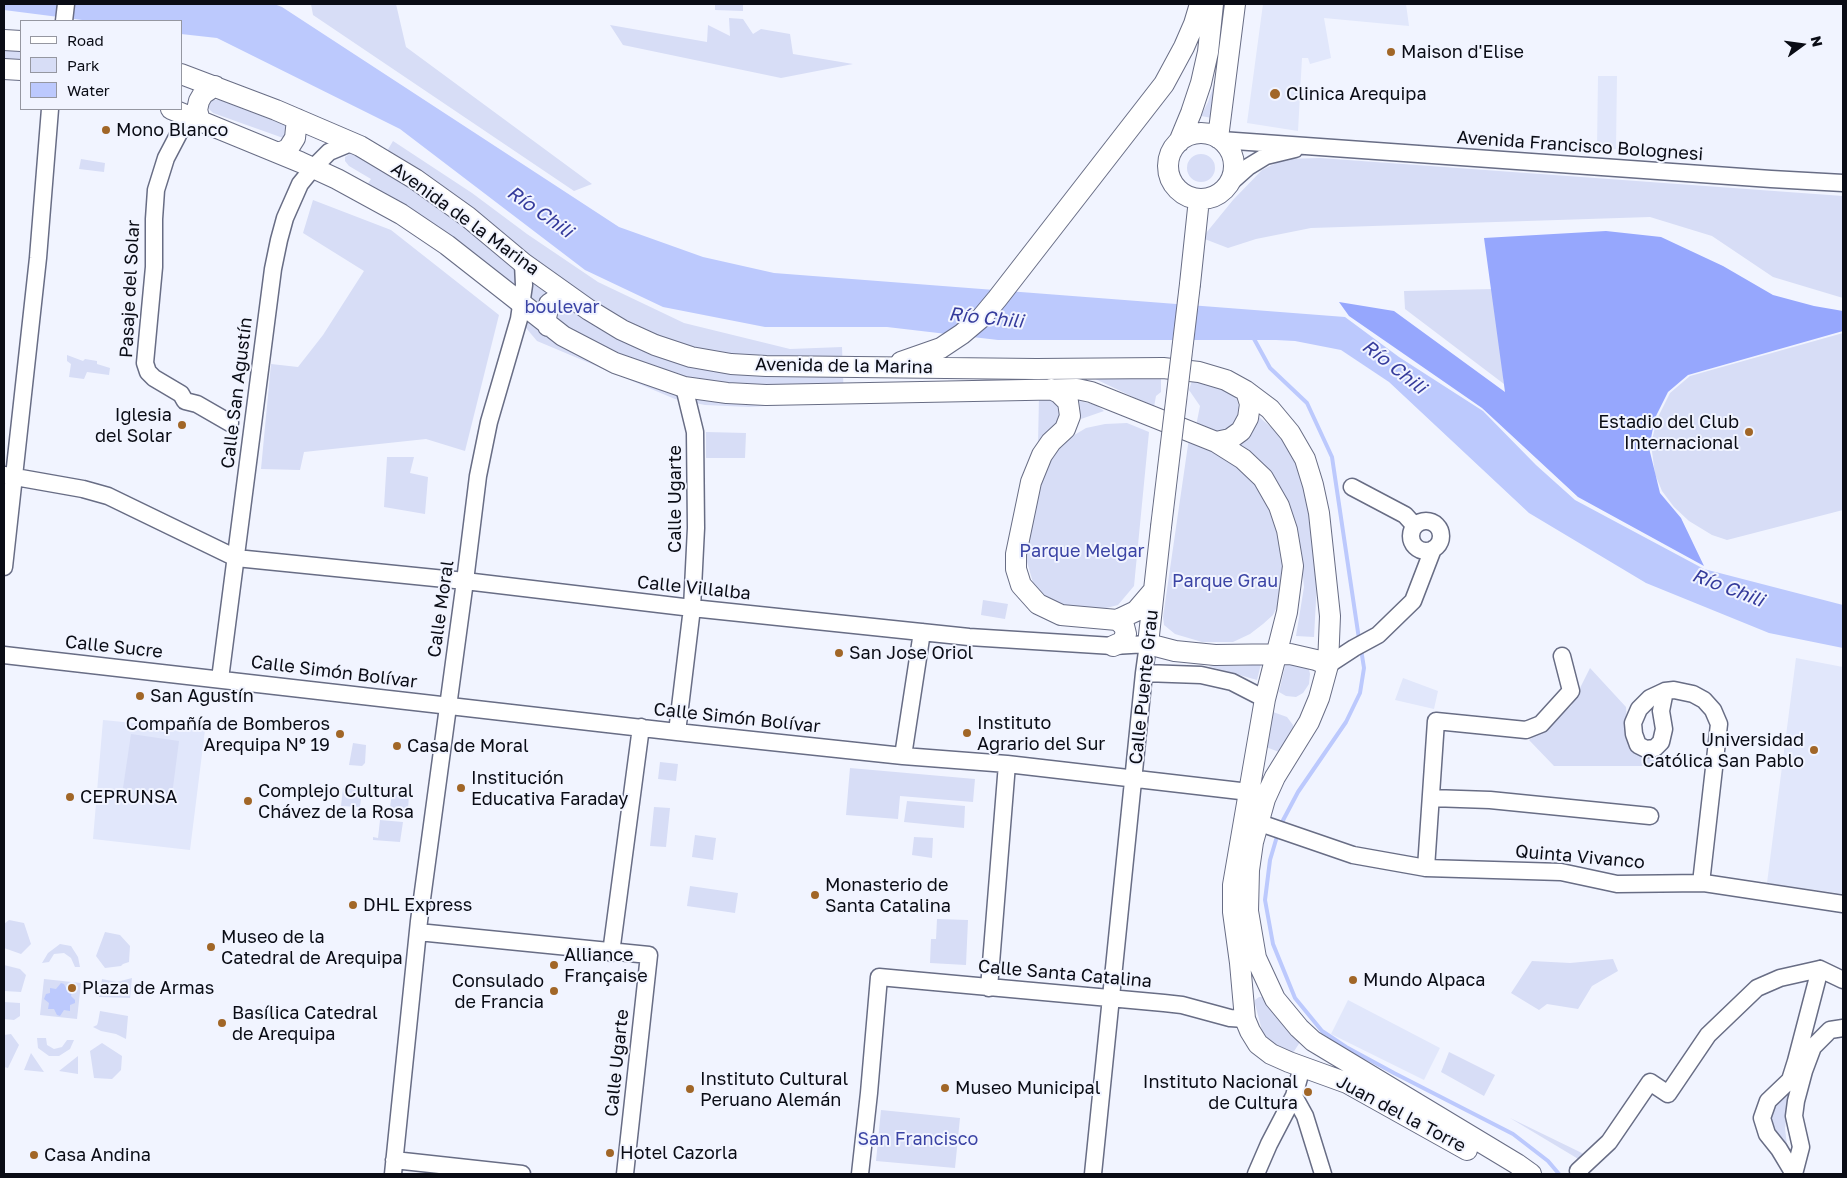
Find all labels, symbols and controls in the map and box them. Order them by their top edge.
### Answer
legend [20,20,182,110]
north arrow [1777,20,1827,70]
text: Road [67,31,104,49]
text: N [1808,34,1827,48]
place label: Maison d'Elise [1401,41,1524,63]
marker: Maison d'Elise [1385,46,1397,58]
text: Park [67,56,99,74]
text: Water [67,81,110,99]
place label: Clinica Arequipa [1286,83,1427,105]
marker: Clinica Arequipa [1268,87,1282,101]
place label: Mono Blanco [116,119,228,141]
marker: Mono Blanco [100,124,112,136]
street label: Avenida Francisco Bolognesi [1456,127,1704,165]
street label: Avenida de la Marina [387,158,543,280]
water label: Río Chili [503,181,577,243]
street label: Pasaje del Solar [116,219,144,359]
park label: boulevar [524,296,600,318]
water label: Río Chili [947,303,1025,333]
street label: Calle San Agustín [217,316,257,470]
water label: Río Chili [1357,335,1431,399]
street label: Avenida de la Marina [755,354,933,378]
place label: Iglesia del Solar [95,404,172,446]
place label: Estadio del Club Internacional [1598,411,1739,454]
marker: Iglesia del Solar [176,419,188,431]
marker: Estadio del Club Internacional [1743,426,1755,438]
street label: Calle Ugarte [664,445,686,553]
park label: Parque Melgar [1019,540,1145,562]
street label: Calle Moral [424,559,458,659]
water label: Río Chili [1689,564,1767,612]
park label: Parque Grau [1172,570,1278,592]
street label: Calle Villalba [636,571,752,605]
street label: Calle Puente Grau [1125,609,1163,765]
street label: Calle Sucre [64,631,164,663]
place label: San Jose Oriol [849,642,973,664]
marker: San Jose Oriol [833,647,845,659]
street label: Calle Simón Bolívar [250,651,418,693]
place label: San Agustín [150,685,254,707]
marker: San Agustín [134,690,146,702]
street label: Calle Simón Bolívar [653,699,821,737]
place label: Instituto Agrario del Sur [977,712,1105,754]
place label: Compañía de Bomberos Arequipa Nº 19 [126,713,330,756]
marker: Instituto Agrario del Sur [961,727,973,739]
marker: Compañía de Bomberos Arequipa Nº 19 [334,728,346,740]
place label: Universidad Católica San Pablo [1642,729,1804,772]
place label: Casa de Moral [407,735,529,757]
marker: Casa de Moral [391,740,403,752]
marker: Universidad Católica San Pablo [1808,744,1820,756]
place label: Institución Educativa Faraday [471,767,628,810]
place label: Complejo Cultural Chávez de la Rosa [258,780,414,822]
marker: Institución Educativa Faraday [455,782,467,794]
place label: CEPRUNSA [80,786,177,808]
marker: CEPRUNSA [64,791,76,803]
marker: Complejo Cultural Chávez de la Rosa [242,795,254,807]
street label: Quinta Vivanco [1514,841,1646,873]
place label: Monasterio de Santa Catalina [825,874,951,916]
marker: Monasterio de Santa Catalina [809,889,821,901]
place label: DHL Express [363,894,472,916]
marker: DHL Express [347,899,359,911]
place label: Museo de la Catedral de Arequipa [221,926,403,969]
marker: Museo de la Catedral de Arequipa [205,941,217,953]
place label: Alliance Française [564,944,648,986]
street label: Calle Santa Catalina [977,956,1153,992]
marker: Alliance Française [548,959,560,971]
place label: Mundo Alpaca [1363,969,1485,991]
place label: Consulado de Francia [452,970,544,1012]
marker: Mundo Alpaca [1347,974,1359,986]
place label: Plaza de Armas [82,977,214,999]
marker: Plaza de Armas [66,982,78,994]
marker: Consulado de Francia [548,985,560,997]
place label: Basílica Catedral de Arequipa [232,1002,378,1044]
street label: Calle Ugarte [601,1008,633,1118]
marker: Basílica Catedral de Arequipa [216,1017,228,1029]
place label: Instituto Cultural Peruano Alemán [700,1068,848,1110]
place label: Instituto Nacional de Cultura [1143,1071,1298,1114]
street label: Juan del la Torre [1333,1071,1469,1157]
place label: Museo Municipal [955,1077,1101,1099]
marker: Museo Municipal [939,1082,951,1094]
marker: Instituto Cultural Peruano Alemán [684,1083,696,1095]
marker: Instituto Nacional de Cultura [1302,1086,1314,1098]
park label: San Francisco [858,1128,978,1150]
place label: Hotel Cazorla [620,1142,738,1164]
place label: Casa Andina [44,1144,151,1166]
marker: Hotel Cazorla [604,1147,616,1159]
marker: Casa Andina [28,1149,40,1161]

